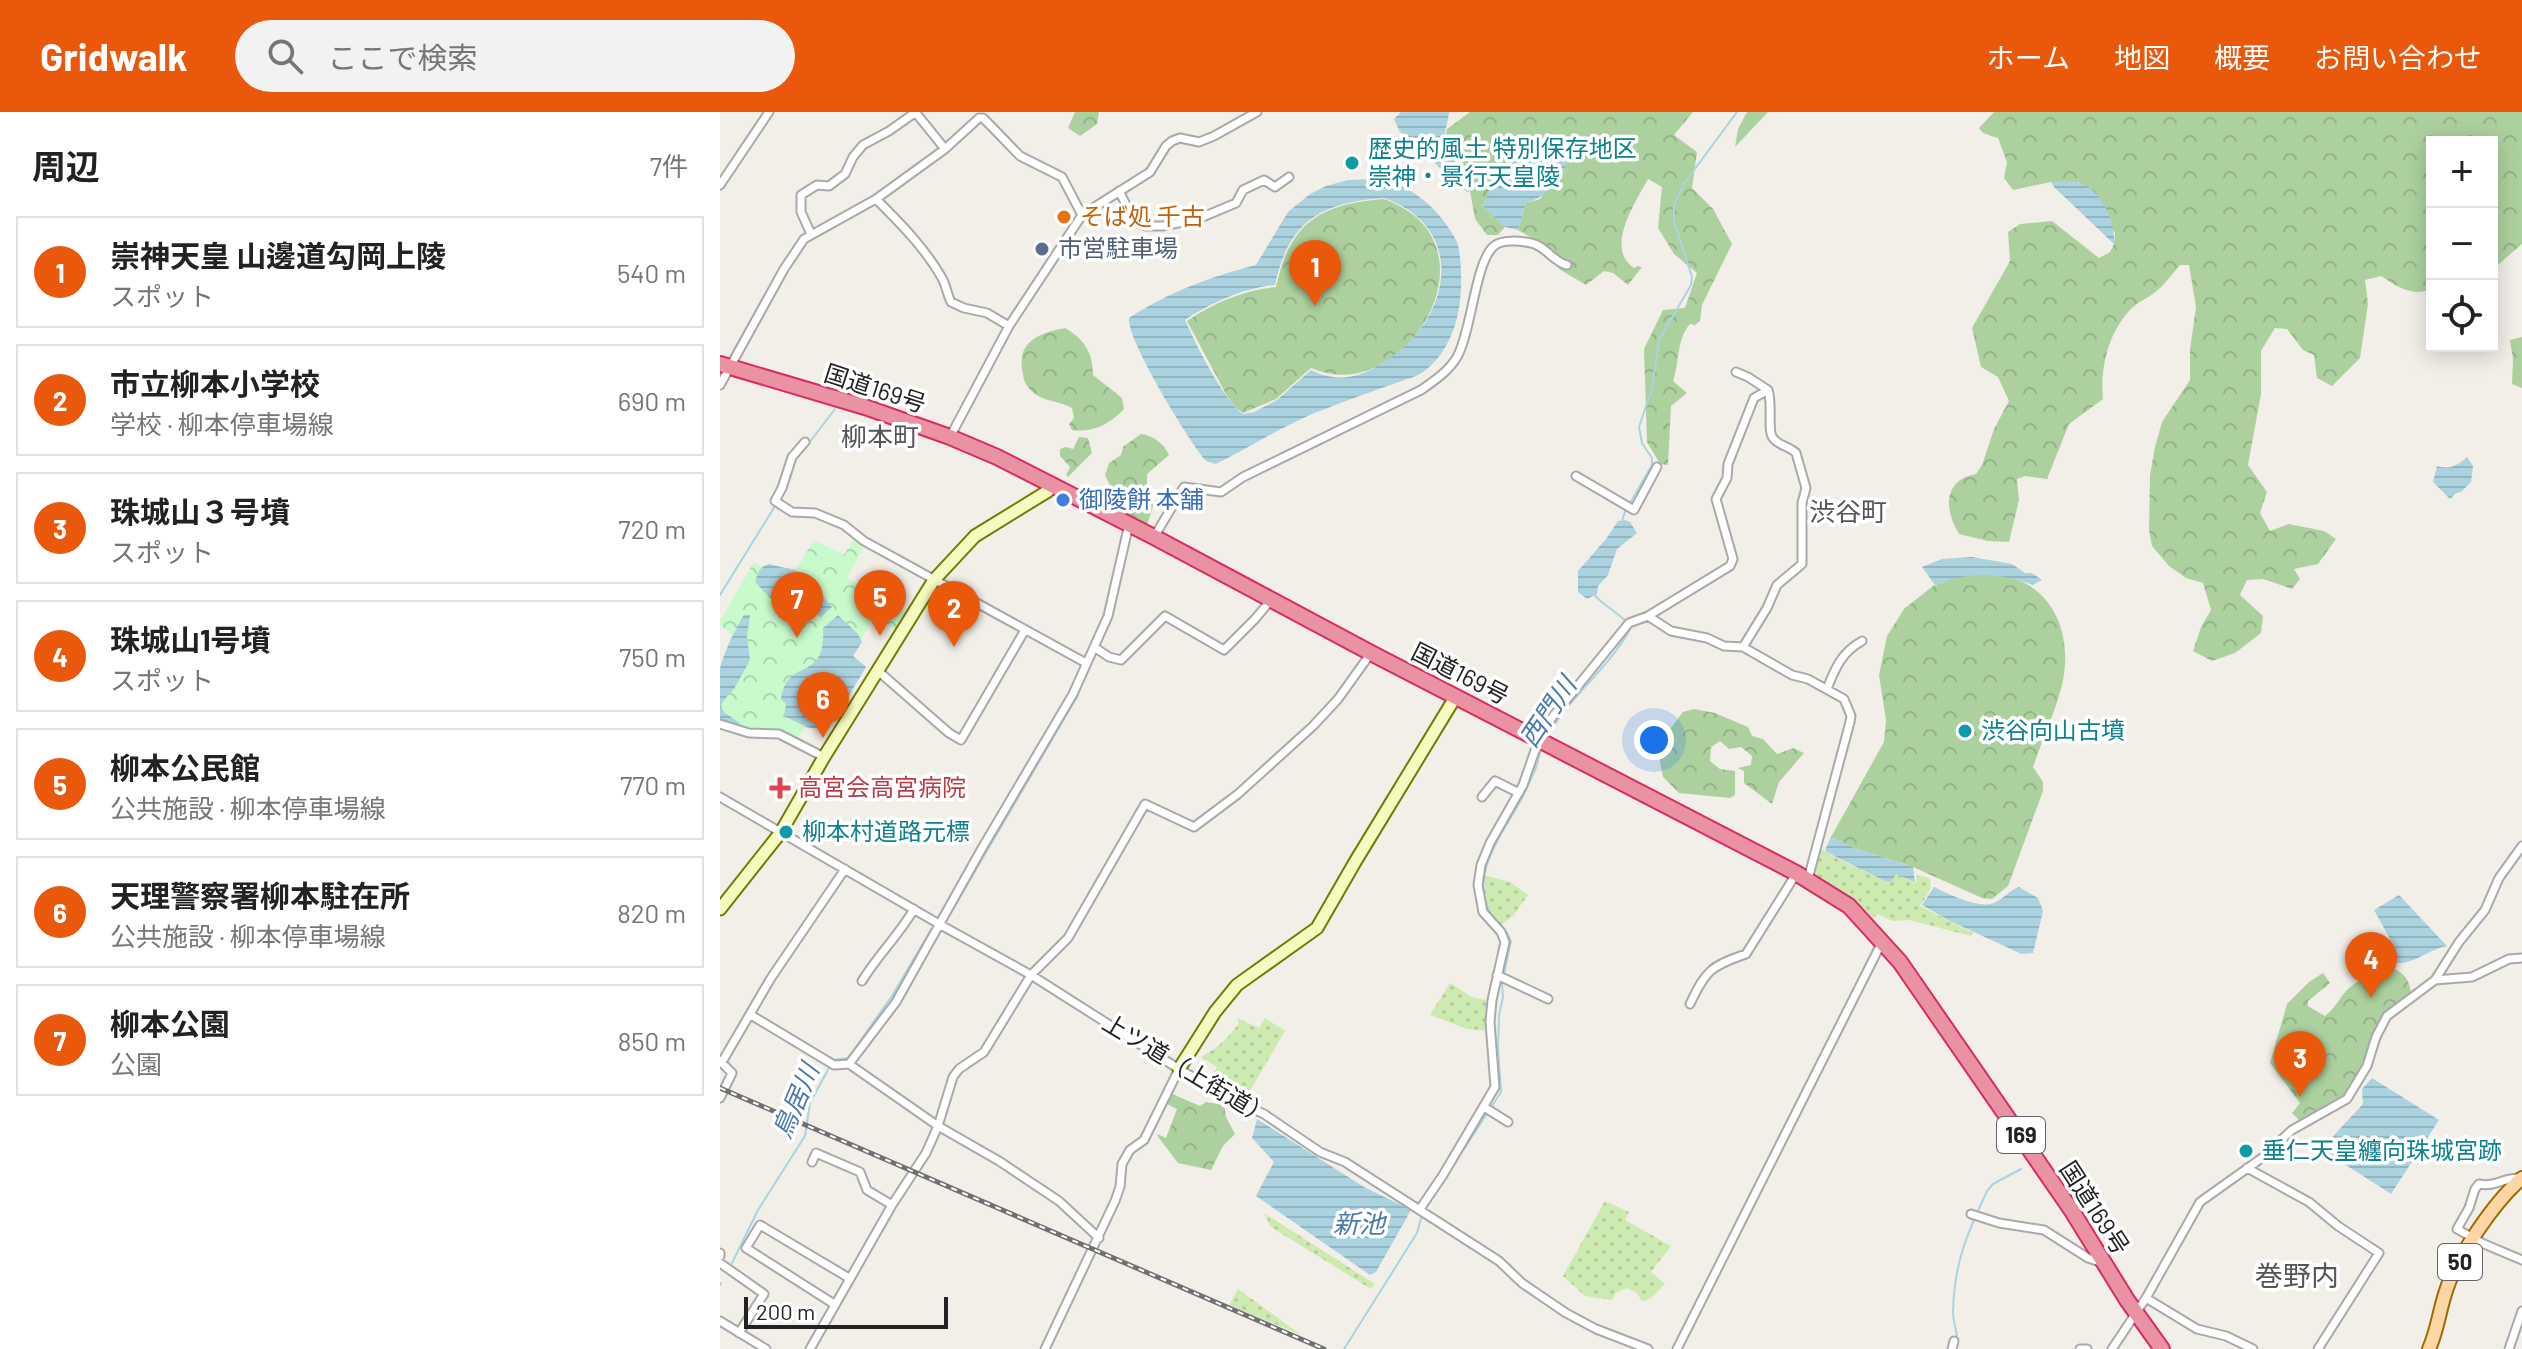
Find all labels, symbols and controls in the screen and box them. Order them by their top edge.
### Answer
search box [235,20,795,92]
text: Gridwalk [40,33,187,79]
icon: search [263,34,307,78]
text: ここで検索 [327,39,477,75]
text: ホーム [1987,40,2070,74]
text: 地図 [2114,40,2170,74]
text: 概要 [2214,40,2270,74]
text: お問い合わせ [2314,40,2482,74]
place label: 歴史的風土 特別保存地区 崇神・景行天皇陵 [1368,133,1637,190]
map controls [2426,136,2498,352]
button: + [2426,136,2498,208]
text: 周辺 [32,145,100,186]
text: 7件 [650,150,688,181]
marker: 歴史的風土 特別保存地区 崇神・景行天皇陵 [1343,154,1361,172]
place label: そば処 千古 [1080,201,1205,230]
marker: そば処 千古 [1055,208,1073,226]
button: − [2426,208,2498,280]
place label: 市営駐車場 [1058,233,1178,262]
text: 崇神天皇 山邊道勾岡上陵 [110,237,446,273]
marker: 市営駐車場 [1033,240,1051,258]
pin: 1 [1289,240,1341,306]
text: 1 [55,257,65,288]
text: 540 m [617,257,686,288]
text: スポット [110,280,214,311]
button: locate [2426,280,2498,352]
street label: 国道169号 [821,358,930,418]
text: 市立柳本小学校 [110,365,320,401]
text: 2 [53,385,67,416]
text: 690 m [618,385,686,416]
text: 学校 · 柳本停車場線 [110,408,334,439]
district label: 柳本町 [841,420,919,451]
place label: 御陵餅 本舗 [1079,484,1204,513]
marker: 御陵餅 本舗 [1054,491,1072,509]
text: 珠城山３号墳 [110,493,290,529]
district label: 渋谷町 [1809,495,1887,526]
text: 3 [53,513,67,544]
text: 720 m [618,513,686,544]
text: スポット [110,536,214,567]
pin: 5 [854,570,906,636]
pin: 7 [771,572,823,638]
pin: 2 [928,581,980,647]
text: 珠城山1号墳 [110,621,271,657]
street label: 国道169号 [1407,636,1514,709]
text: 4 [52,641,68,672]
text: 750 m [619,641,686,672]
text: スポット [110,664,214,695]
water label: 西門川 [1512,668,1583,752]
pin: 6 [797,672,849,738]
place label: 渋谷向山古墳 [1981,715,2125,744]
your location [1634,720,1674,760]
marker: 渋谷向山古墳 [1956,722,1974,740]
text: 柳本公民館 [110,749,260,785]
text: 5 [53,769,67,800]
text: 770 m [620,769,686,800]
place label: 高宮会高宮病院 [798,772,966,801]
marker: 高宮会高宮病院 [769,777,791,799]
text: 公共施設 · 柳本停車場線 [110,792,386,823]
place label: 柳本村道路元標 [802,816,970,845]
marker: 柳本村道路元標 [777,823,795,841]
text: 天理警察署柳本駐在所 [110,877,410,913]
text: 6 [53,897,67,928]
text: 820 m [617,897,686,928]
text: 公共施設 · 柳本停車場線 [110,920,386,951]
pin: 4 [2345,932,2397,998]
text: 柳本公園 [110,1005,230,1041]
street label: 上ツ道（上街道） [1098,1007,1278,1131]
text: 7 [54,1025,66,1056]
text: 850 m [618,1025,686,1056]
pin: 3 [2274,1031,2326,1097]
text: 公園 [110,1048,162,1079]
water label: 鳥居川 [765,1056,825,1142]
road number: 169 [1997,1117,2045,1153]
place label: 垂仁天皇纏向珠城宮跡 [2262,1135,2502,1164]
marker: 垂仁天皇纏向珠城宮跡 [2237,1142,2255,1160]
street label: 国道169号 [2054,1155,2136,1259]
water label: 新池 [1333,1207,1388,1238]
road number: 50 [2438,1244,2482,1280]
district label: 巻野内 [2255,1258,2339,1292]
scale bar [744,1293,948,1329]
text: 200 m [756,1298,815,1324]

